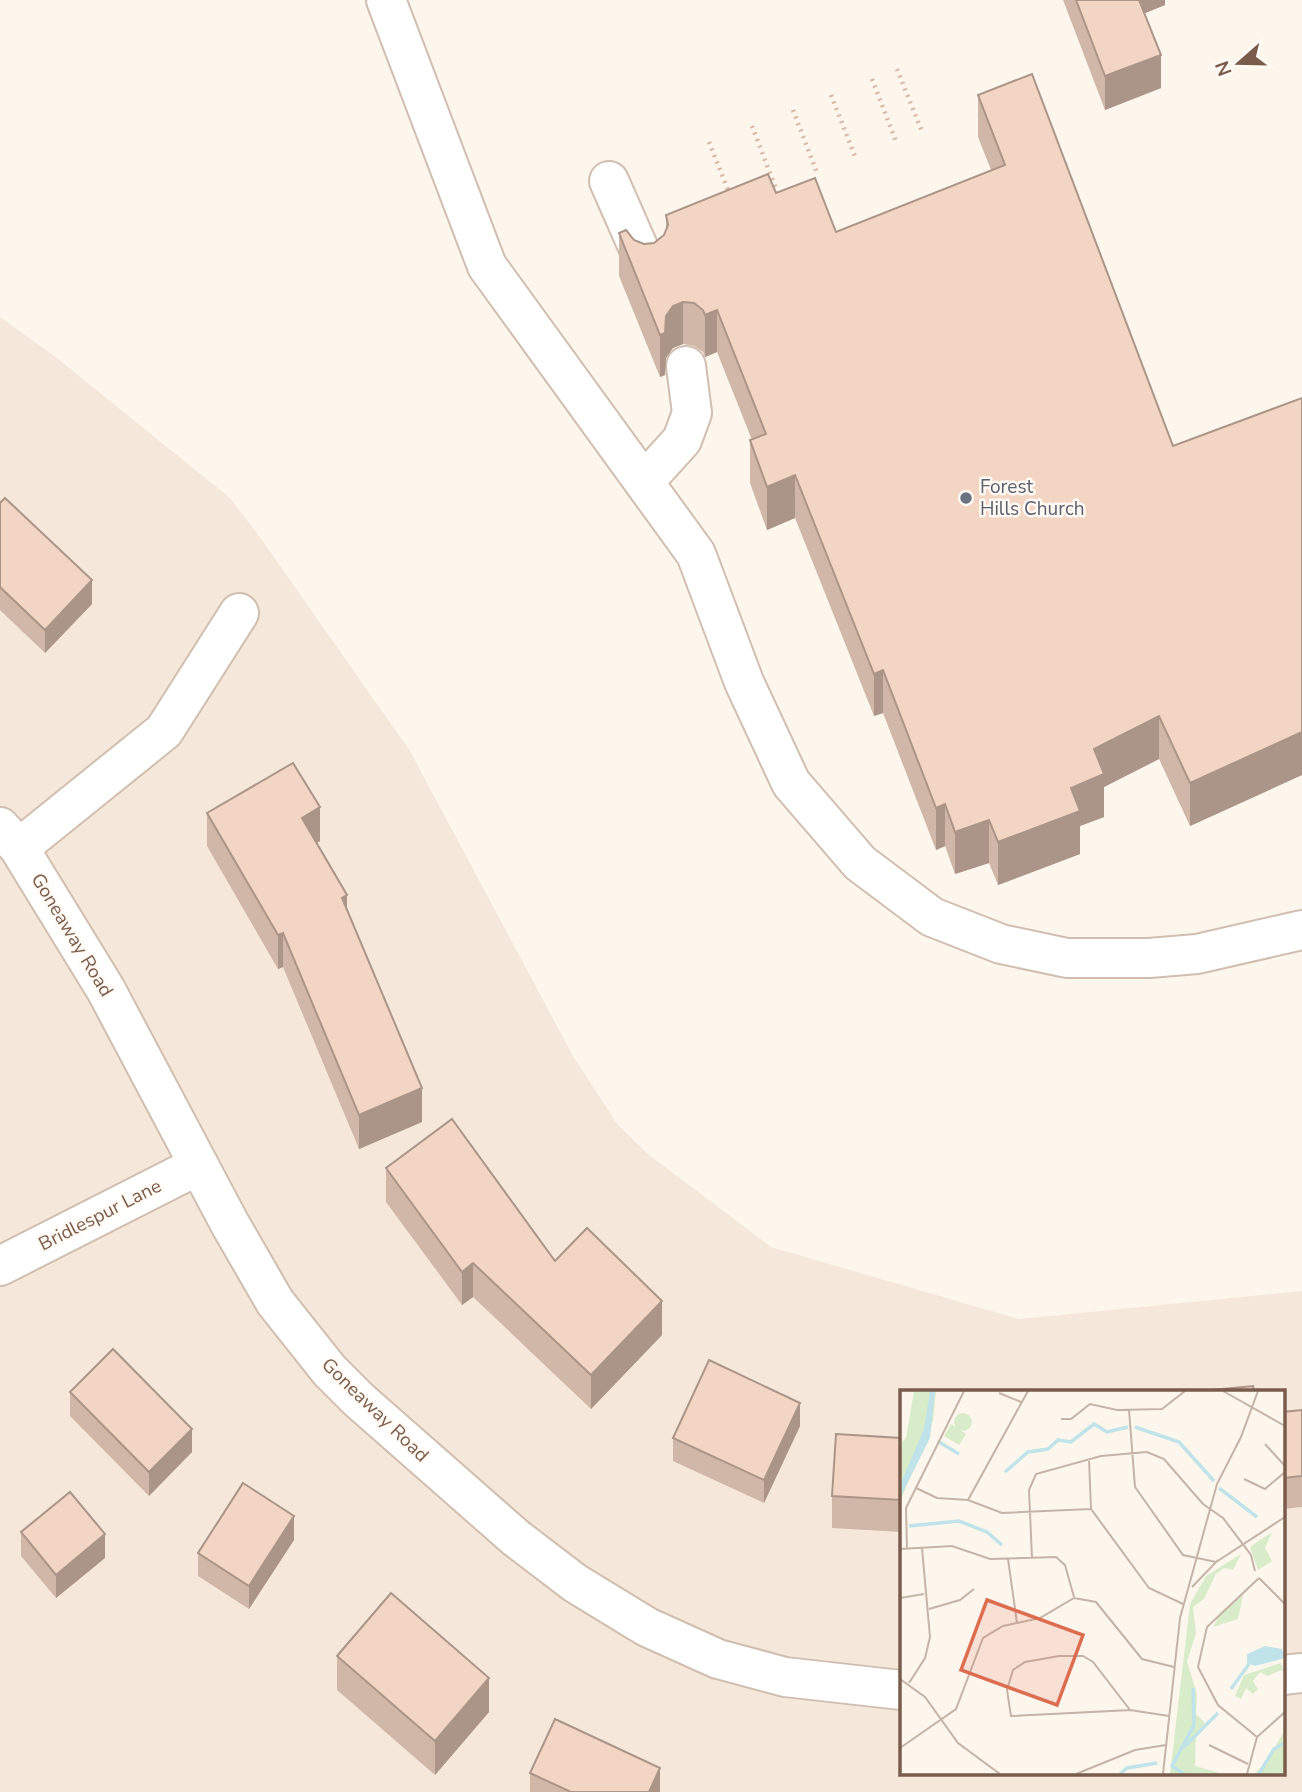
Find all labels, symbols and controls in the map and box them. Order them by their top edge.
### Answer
north arrow [1204,28,1274,98]
text: N [1209,57,1239,80]
place label: Forest Hills Church [980,474,1085,522]
marker: Forest Hills Church [958,490,974,506]
street label: Goneaway Road [25,868,119,1002]
street label: Bridlespur Lane [34,1173,166,1257]
street label: Goneaway Road [316,1352,434,1468]
inset map [900,1390,1284,1774]

